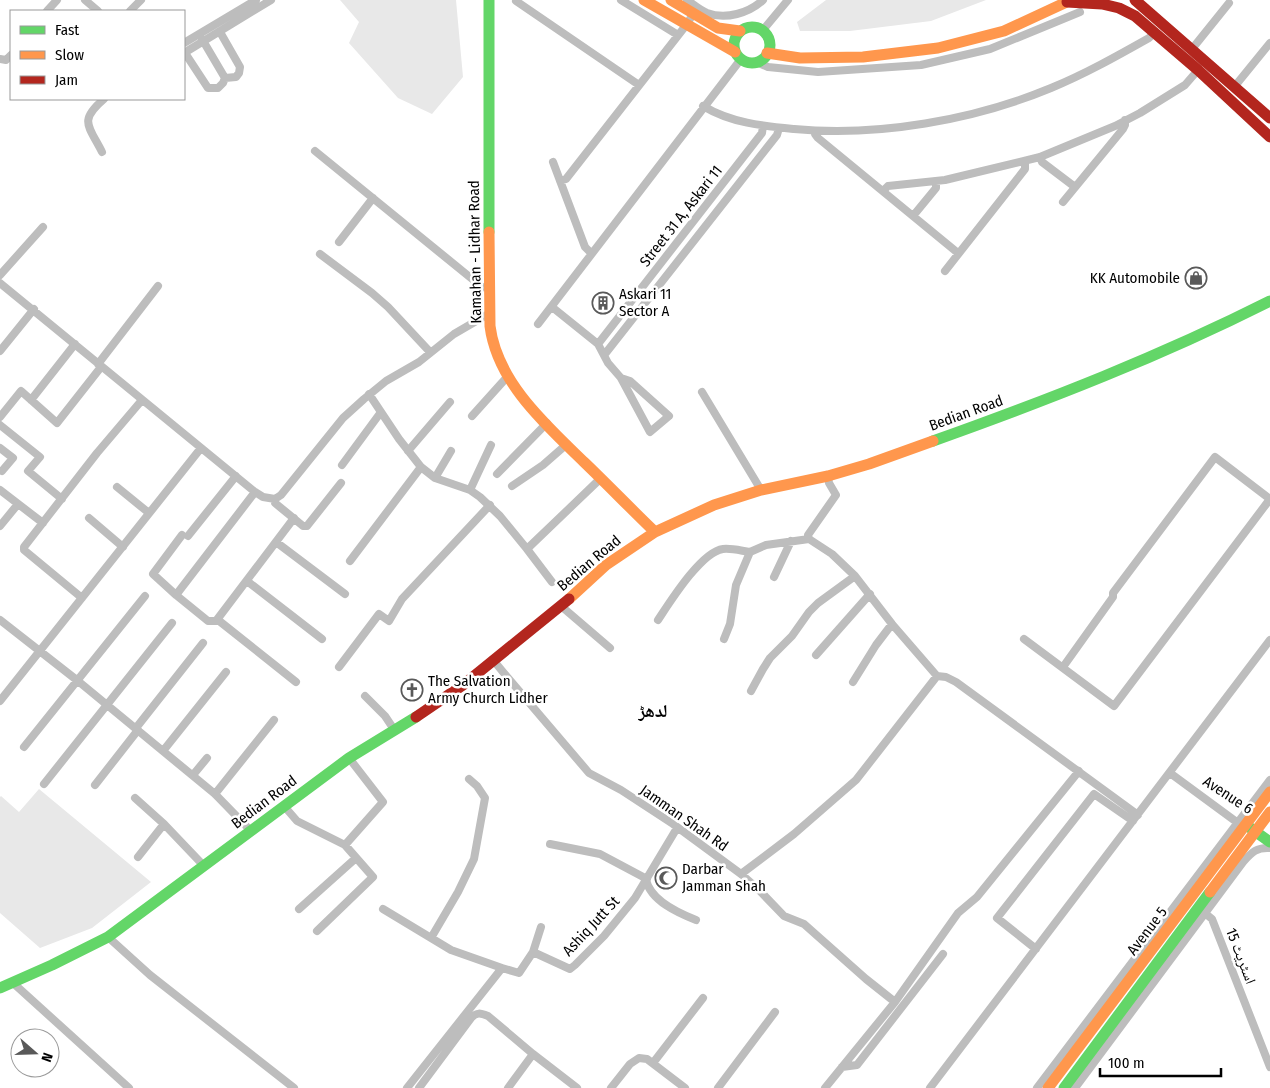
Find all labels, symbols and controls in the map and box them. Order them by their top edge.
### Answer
legend [10,10,185,100]
text: Fast [55,21,79,39]
text: Slow [55,46,84,64]
text: Jam [55,71,78,89]
street label: Street 31 A, Askari 11 [636,162,726,270]
street label: Kamahan - Lidhar Road [465,180,485,324]
shop icon: KK Automobile [1184,266,1208,290]
place label: KK Automobile [1090,269,1180,287]
place label: Askari 11 Sector A [619,285,671,320]
building icon: Askari 11 Sector A [591,291,615,315]
street label: Bedian Road [927,391,1005,435]
street label: Bedian Road [554,531,624,595]
place label: The Salvation Army Church Lidher [428,672,548,707]
church icon: The Salvation Army Church Lidher [400,678,424,702]
district label: لدھڑ [637,700,668,722]
street label: Bedian Road [228,772,300,832]
street label: Avenue 6 [1200,772,1256,818]
street label: Jamman Shah Rd [636,781,732,855]
place label: Darbar Jamman Shah [682,860,766,895]
mosque icon: Darbar Jamman Shah [654,866,678,890]
street label: Ashiq Jutt St [559,892,623,960]
street label: Avenue 5 [1123,903,1171,959]
street label: اسٹریٹ 15 [1222,925,1260,987]
north arrow [10,1028,60,1078]
scale bar [1100,1046,1221,1078]
text: N [37,1050,56,1064]
text: 100 m [1108,1054,1145,1072]

